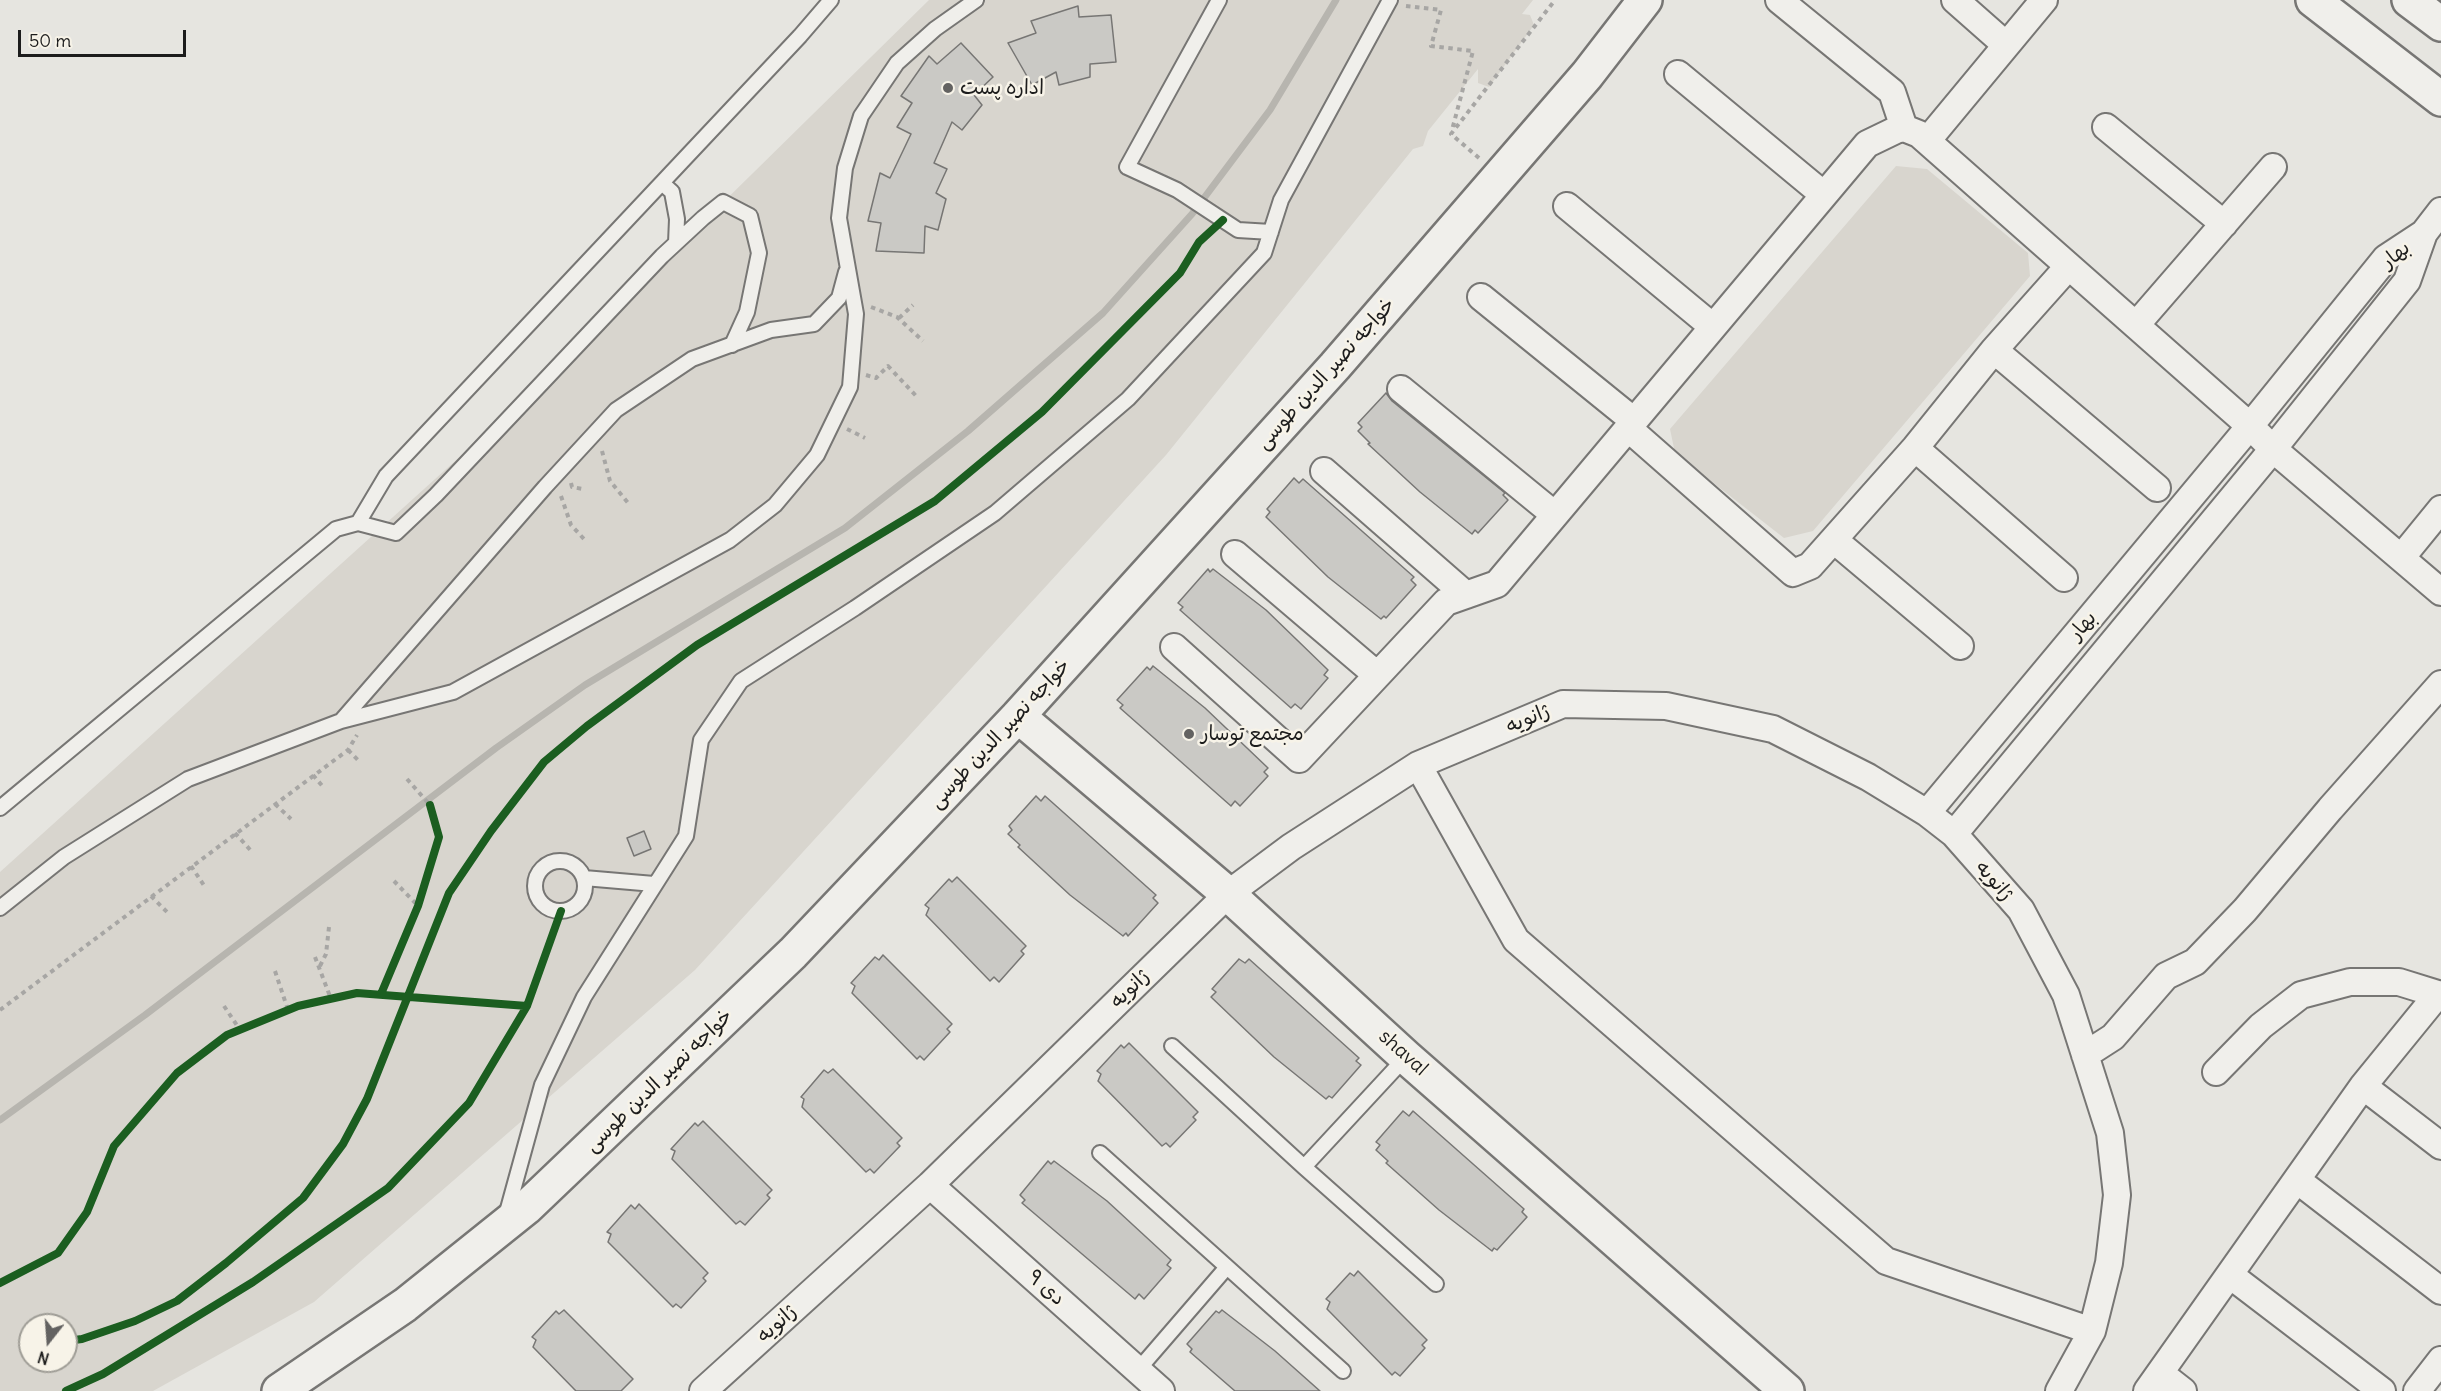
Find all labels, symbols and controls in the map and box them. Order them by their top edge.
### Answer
scale bar [21,18,189,56]
text: 50 m [29,29,71,52]
place label: اداره پست [960,76,1044,100]
marker: اداره پست [941,81,955,95]
street label: بهار [2377,236,2415,274]
street label: خواجه نصیر الدین طوسی [1252,293,1400,455]
street label: بهار [2064,607,2102,645]
street label: خواجه نصیر الدین طوسی [924,654,1076,814]
street label: ژانویه [1503,699,1553,739]
place label: مجتمع توسار [1201,722,1304,746]
marker: مجتمع توسار [1182,727,1196,741]
street label: ژانویه [1970,856,2018,906]
street label: ژانویه [1105,965,1155,1013]
street label: خواجه نصیر الدین طوسی [580,1004,738,1158]
street label: shaval [1374,1025,1432,1081]
street label: ۹ دی [1022,1265,1070,1311]
street label: ژانویه [752,1300,802,1348]
north arrow [18,1313,78,1373]
text: N [35,1347,52,1369]

